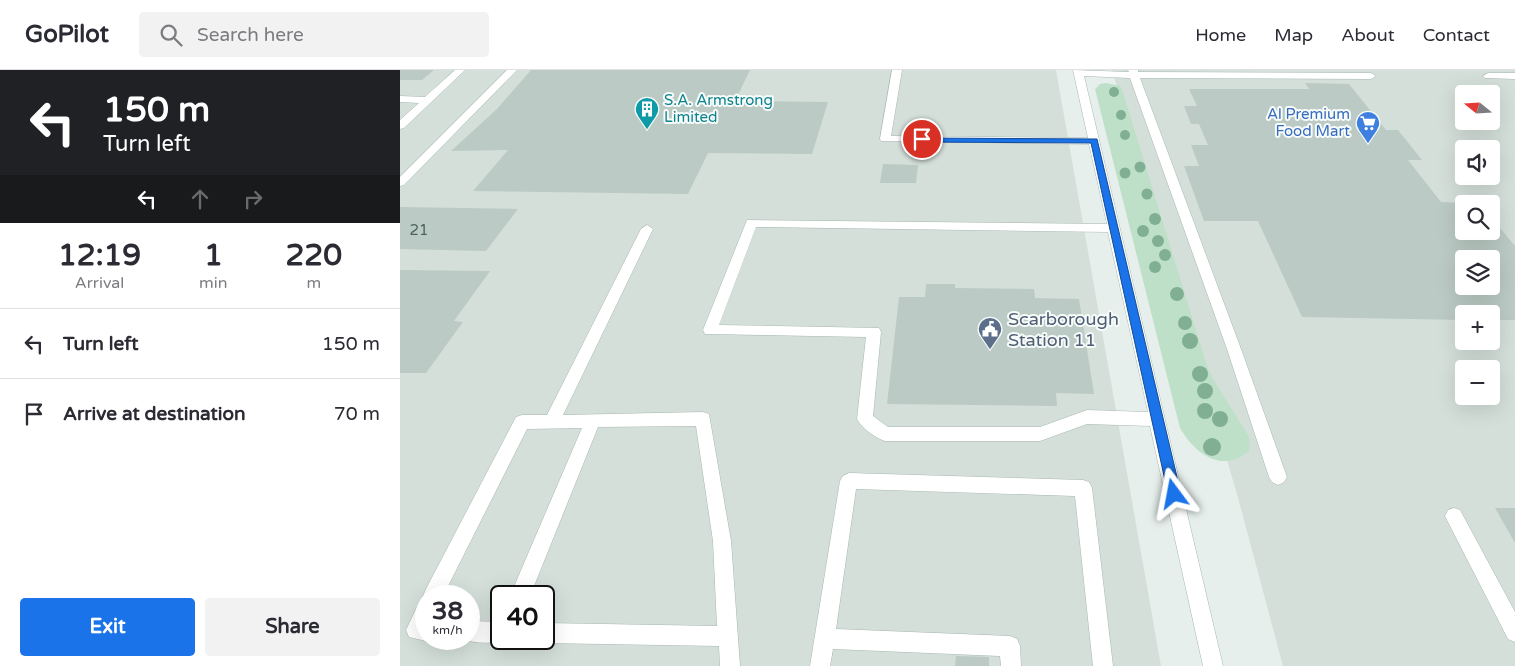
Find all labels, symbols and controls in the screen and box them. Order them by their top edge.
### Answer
search box [139,12,489,57]
text: GoPilot [25,20,109,49]
icon: search [157,21,185,49]
text: Search here [197,24,304,46]
text: Home [1195,24,1246,46]
text: Map [1274,24,1313,46]
text: About [1341,24,1395,46]
text: Contact [1423,24,1490,46]
north arrow [1455,85,1500,130]
map controls [1455,85,1500,405]
text: 150 m [103,89,210,131]
icon: left [20,90,85,155]
place label: S.A. Armstrong Limited [664,91,773,126]
building icon: S.A. Armstrong Limited [634,96,660,130]
place label: Al Premium Food Mart [1267,105,1350,140]
supermarket icon: Al Premium Food Mart [1355,110,1381,144]
pin [901,118,943,160]
icon: arrive [908,125,936,153]
text: Turn left [103,131,191,157]
button: sound [1455,140,1500,185]
icon: left [133,185,161,213]
icon: ahead [186,185,214,213]
icon: right [239,185,267,213]
button: search [1455,195,1500,240]
house number: 21 [410,221,428,239]
text: 12:19 [58,237,141,274]
text: 1 [204,237,223,274]
text: 220 [286,237,342,274]
button: layers [1455,250,1500,295]
text: Arrival [75,273,124,293]
text: min [199,273,228,293]
text: m [306,273,321,293]
button: + [1455,305,1500,350]
place label: Scarborough Station 11 [1008,308,1119,351]
public building icon: Scarborough Station 11 [977,316,1003,350]
icon: left [20,330,48,358]
text: Turn left [63,333,139,355]
text: 150 m [322,333,380,355]
button: − [1455,360,1500,405]
icon: arrive [20,400,48,428]
text: Arrive at destination [63,403,246,425]
text: 70 m [334,403,380,425]
position arrow [1147,467,1199,519]
speed limit sign: 40 [490,585,555,650]
text: 38 [432,596,463,626]
button: Exit [20,598,195,656]
button: Share [205,598,380,656]
text: km/h [432,623,463,637]

